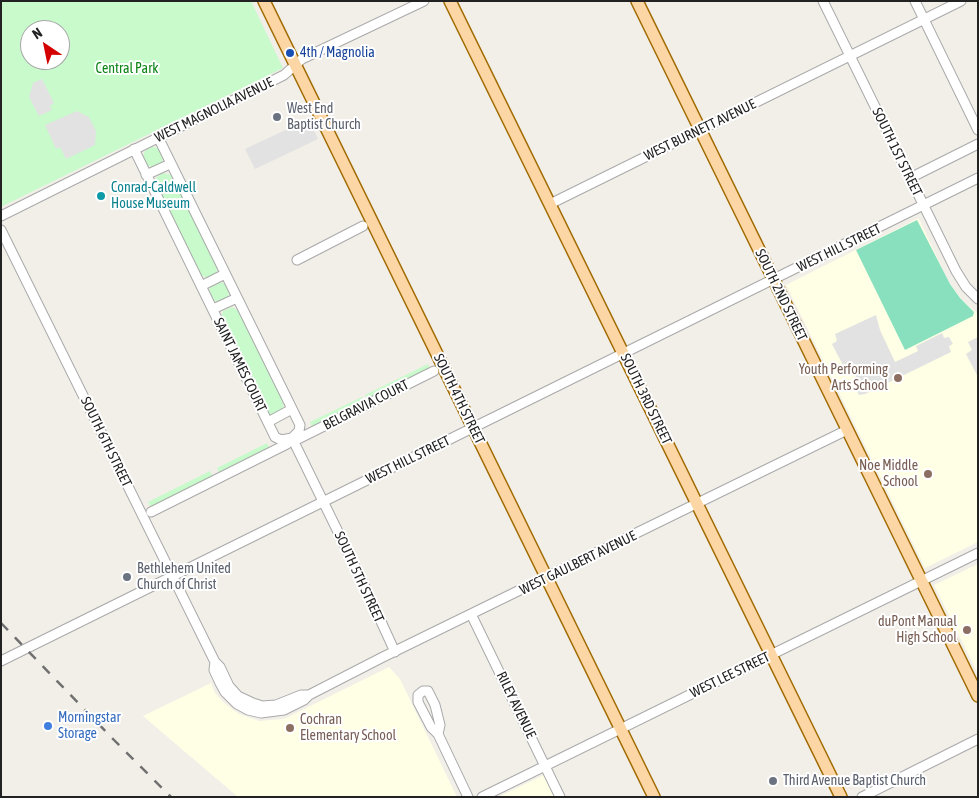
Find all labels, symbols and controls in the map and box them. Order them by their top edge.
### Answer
north arrow [20,20,70,70]
text: N [29,24,45,42]
place label: 4th / Magnolia [300,45,375,61]
marker: 4th / Magnolia [284,47,296,59]
park label: Central Park [96,61,158,77]
street label: WEST MAGNOLIA AVENUE [152,74,276,146]
street label: WEST BURNETT AVENUE [641,96,759,164]
place label: West End Baptist Church [287,101,361,134]
street label: SOUTH 1ST STREET [868,105,926,199]
marker: West End Baptist Church [271,111,283,123]
place label: Conrad-Caldwell House Museum [111,180,196,212]
marker: Conrad-Caldwell House Museum [95,190,107,202]
street label: WEST HILL STREET [794,220,884,276]
street label: SOUTH 2ND STREET [751,246,811,344]
street label: SAINT JAMES COURT [210,315,270,415]
street label: SOUTH 4TH STREET [430,351,488,447]
street label: SOUTH 3RD STREET [617,351,675,447]
place label: Youth Performing Arts School [799,362,888,394]
marker: Youth Performing Arts School [892,372,904,384]
street label: BELGRAVIA COURT [321,376,411,434]
street label: SOUTH 6TH STREET [77,394,135,490]
street label: WEST HILL STREET [363,432,453,488]
place label: Noe Middle School [859,458,918,491]
marker: Noe Middle School [922,468,934,480]
street label: WEST GAULBERT AVENUE [517,527,639,599]
street label: SOUTH 5TH STREET [331,529,387,625]
place label: Bethlehem United Church of Christ [137,561,231,594]
marker: Bethlehem United Church of Christ [121,571,133,583]
place label: duPont Manual High School [878,614,957,646]
marker: duPont Manual High School [961,624,973,636]
street label: WEST LEE STREET [687,649,773,701]
street label: RILEY AVENUE [493,669,539,741]
place label: Morningstar Storage [58,710,121,742]
place label: Cochran Elementary School [300,712,396,744]
marker: Morningstar Storage [42,720,54,732]
marker: Cochran Elementary School [284,722,296,734]
place label: Third Avenue Baptist Church [783,773,926,789]
marker: Third Avenue Baptist Church [767,775,779,787]

